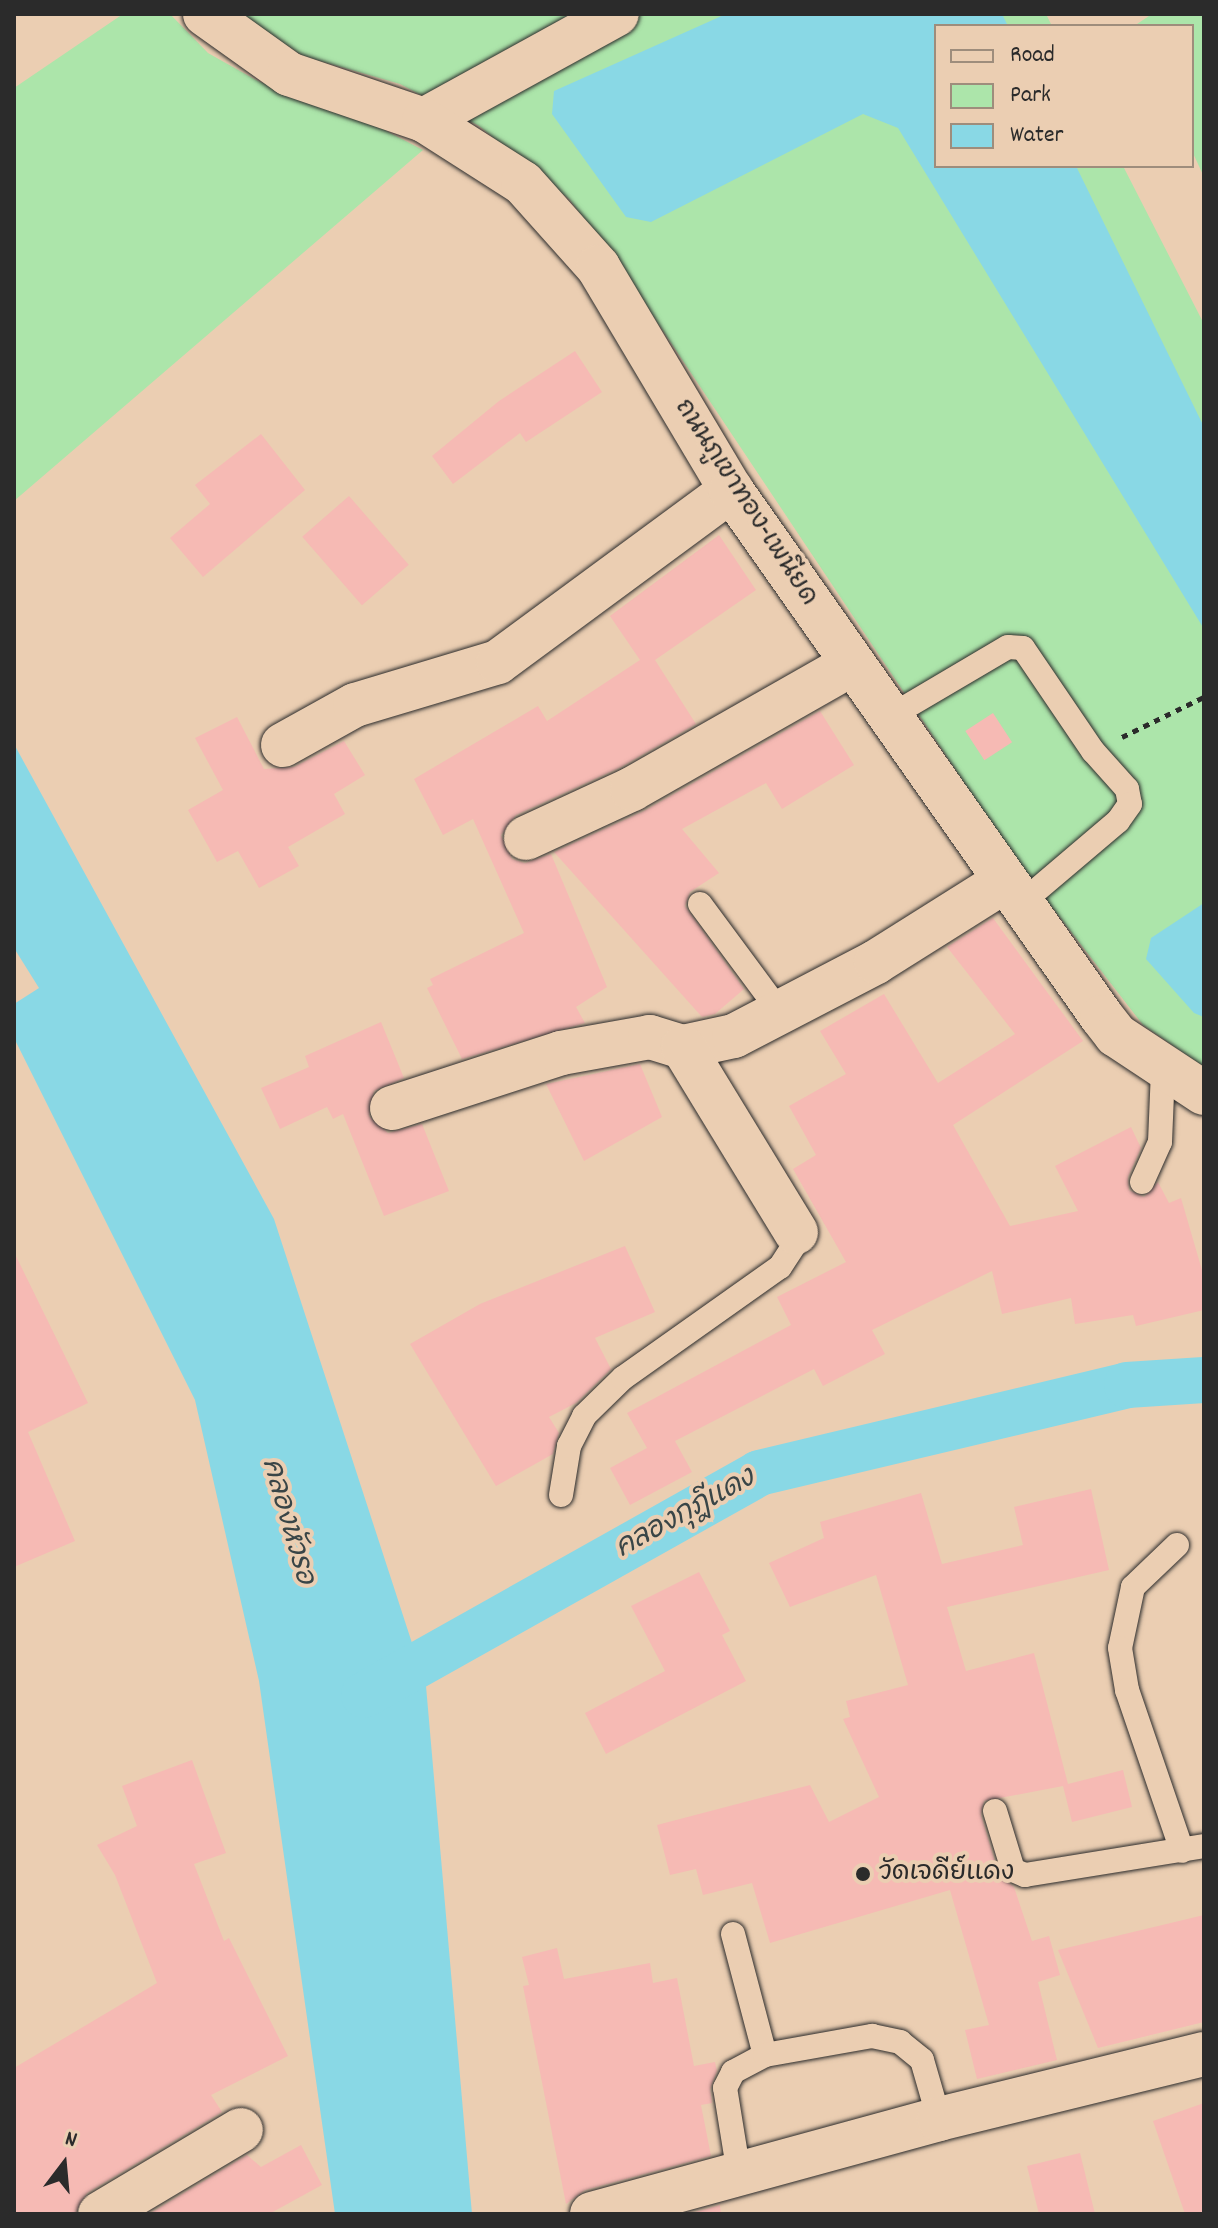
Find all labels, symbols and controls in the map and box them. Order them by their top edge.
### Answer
legend [934,24,1194,168]
text: Road [1010,39,1055,73]
text: Park [1010,79,1051,113]
text: Water [1010,119,1063,153]
street label: ถนนภูเขาทอง-เพนียด [667,394,823,612]
water label: คลองหัวรอ [252,1455,320,1589]
water label: คลองกุฎีแดง [610,1463,762,1567]
place label: วัดเจดีย์แดง [879,1858,1014,1890]
marker: วัดเจดีย์แดง [854,1865,872,1883]
north arrow [24,2124,104,2204]
text: N [61,2124,80,2157]

